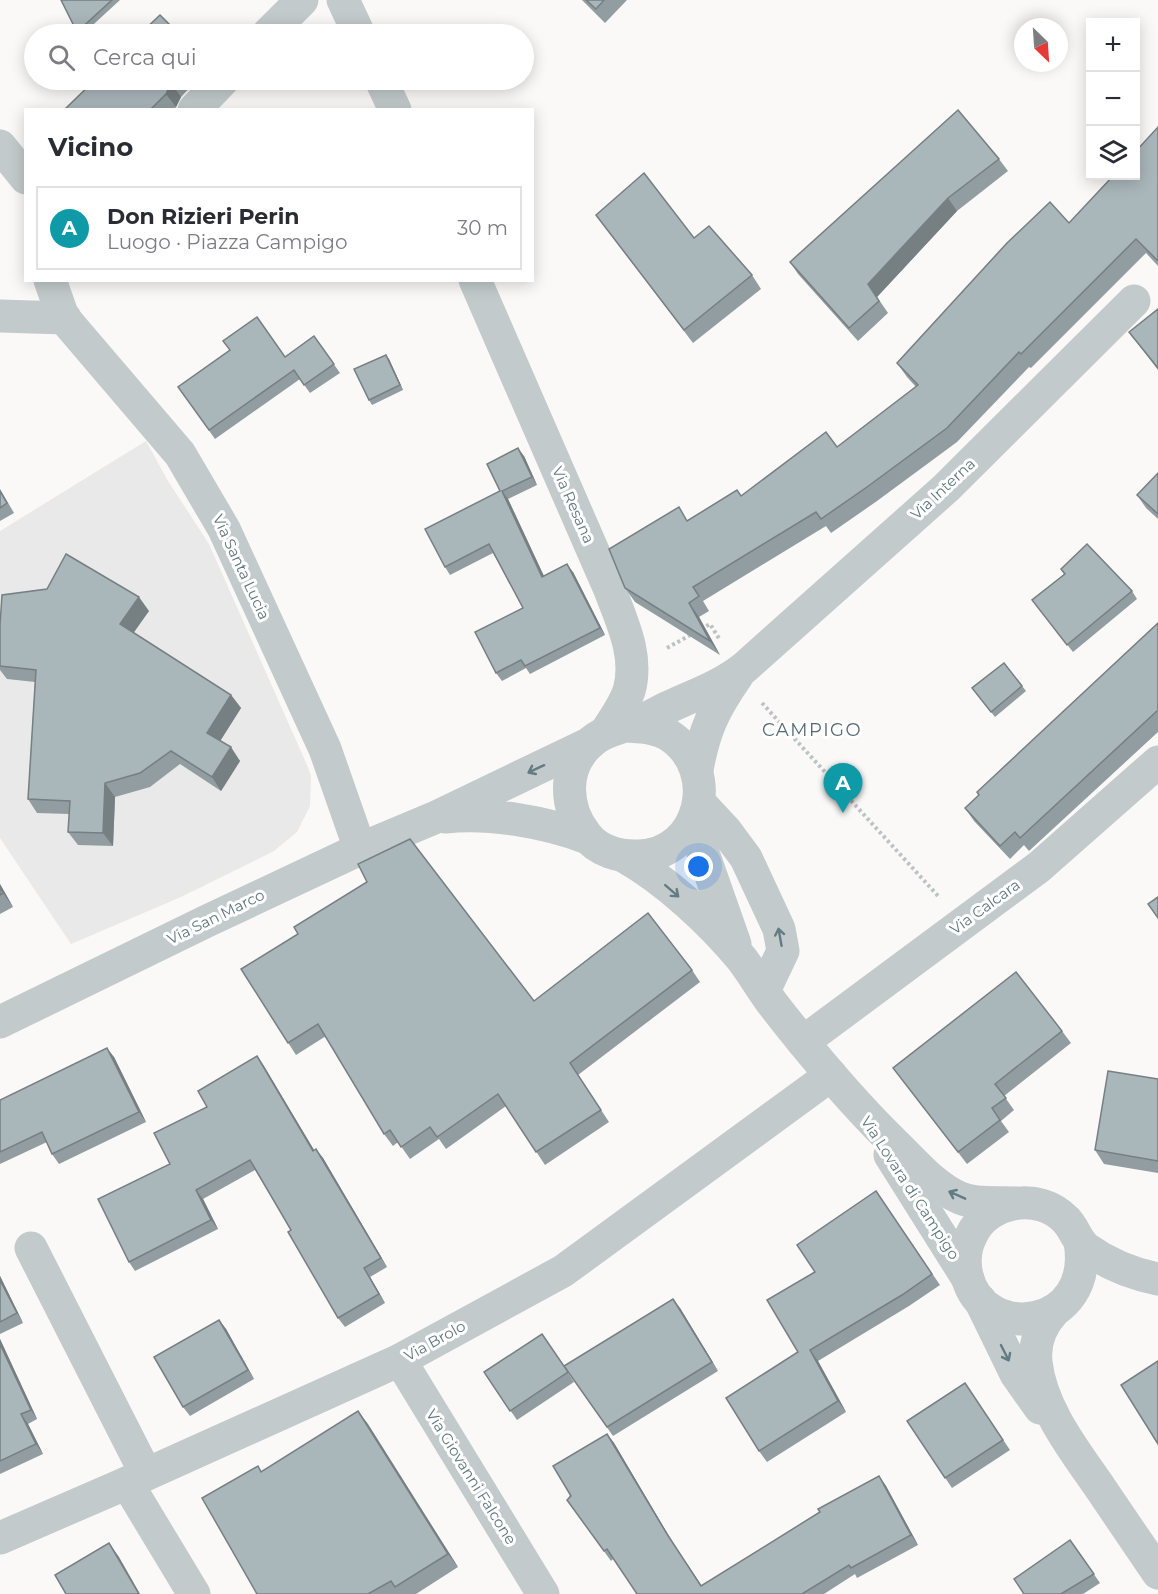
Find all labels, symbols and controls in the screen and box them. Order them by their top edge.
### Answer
north arrow [1014,18,1068,72]
map controls [1086,18,1140,180]
button: + [1086,18,1140,72]
search box [24,24,534,90]
icon: search [45,41,78,74]
text: Cerca qui [93,44,197,71]
button: − [1086,72,1140,126]
button: layers [1086,126,1140,180]
text: Vicino [48,131,133,163]
text: Don Rizieri Perin [107,203,299,230]
text: A [62,216,77,240]
text: 30 m [457,216,508,240]
text: Luogo · Piazza Campigo [107,230,348,254]
street label: Via Interna [906,454,979,523]
street label: Via Resana [548,463,599,546]
street label: Via Santa Lucia [209,511,274,622]
district label: CAMPIGO [762,719,862,741]
one-way arrow [527,764,545,776]
pin: A [824,764,862,813]
your location [684,852,713,881]
street label: Via Calcara [946,875,1023,938]
one-way arrow [664,884,679,898]
street label: Via San Marco [164,885,268,948]
one-way arrow [774,928,785,948]
street label: Via Lovara di Campigo [857,1112,964,1263]
one-way arrow [948,1189,966,1201]
street label: Via Brolo [401,1316,469,1365]
one-way arrow [999,1344,1011,1361]
street label: Via Giovanni Falcone [422,1406,521,1548]

